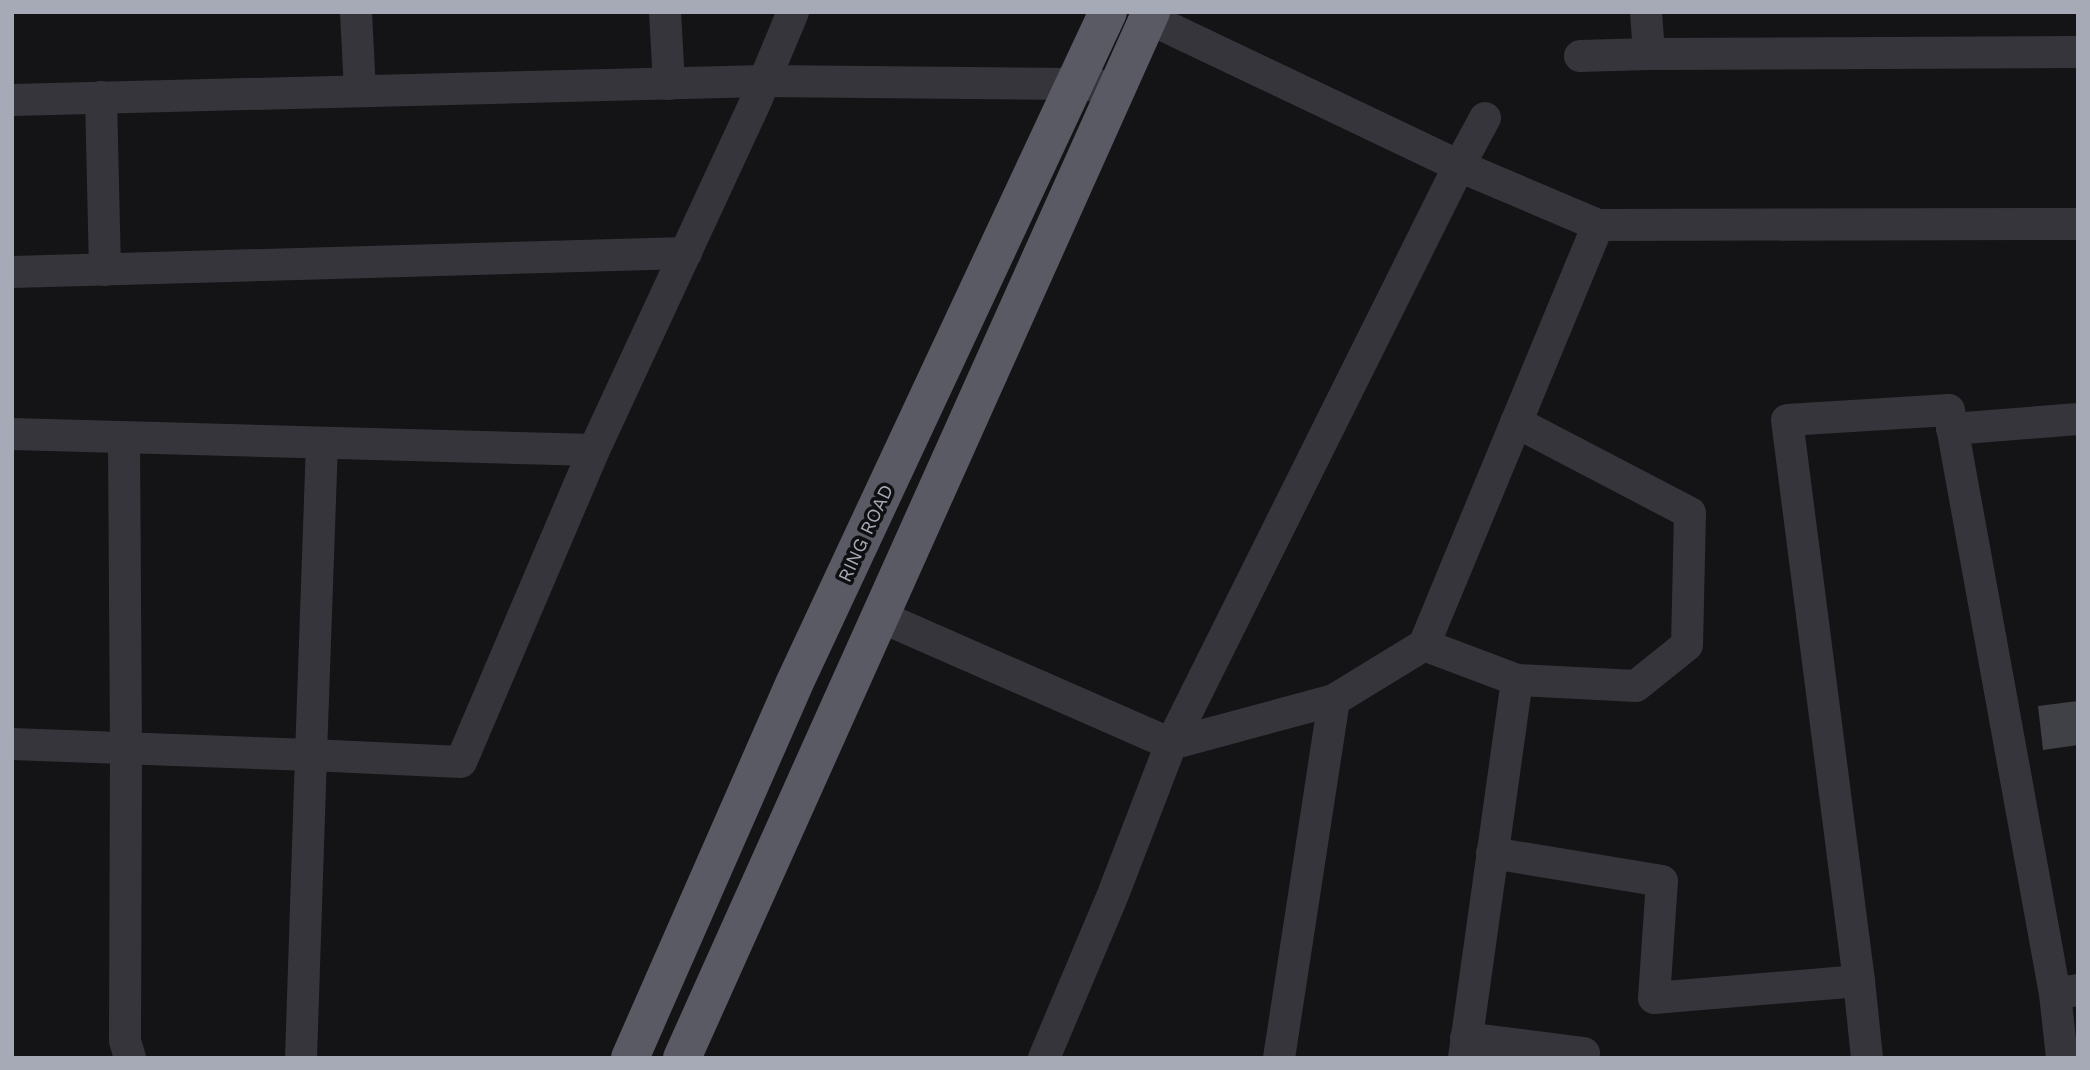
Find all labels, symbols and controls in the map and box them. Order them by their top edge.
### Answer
street label: RING ROAD [833,481,898,586]

